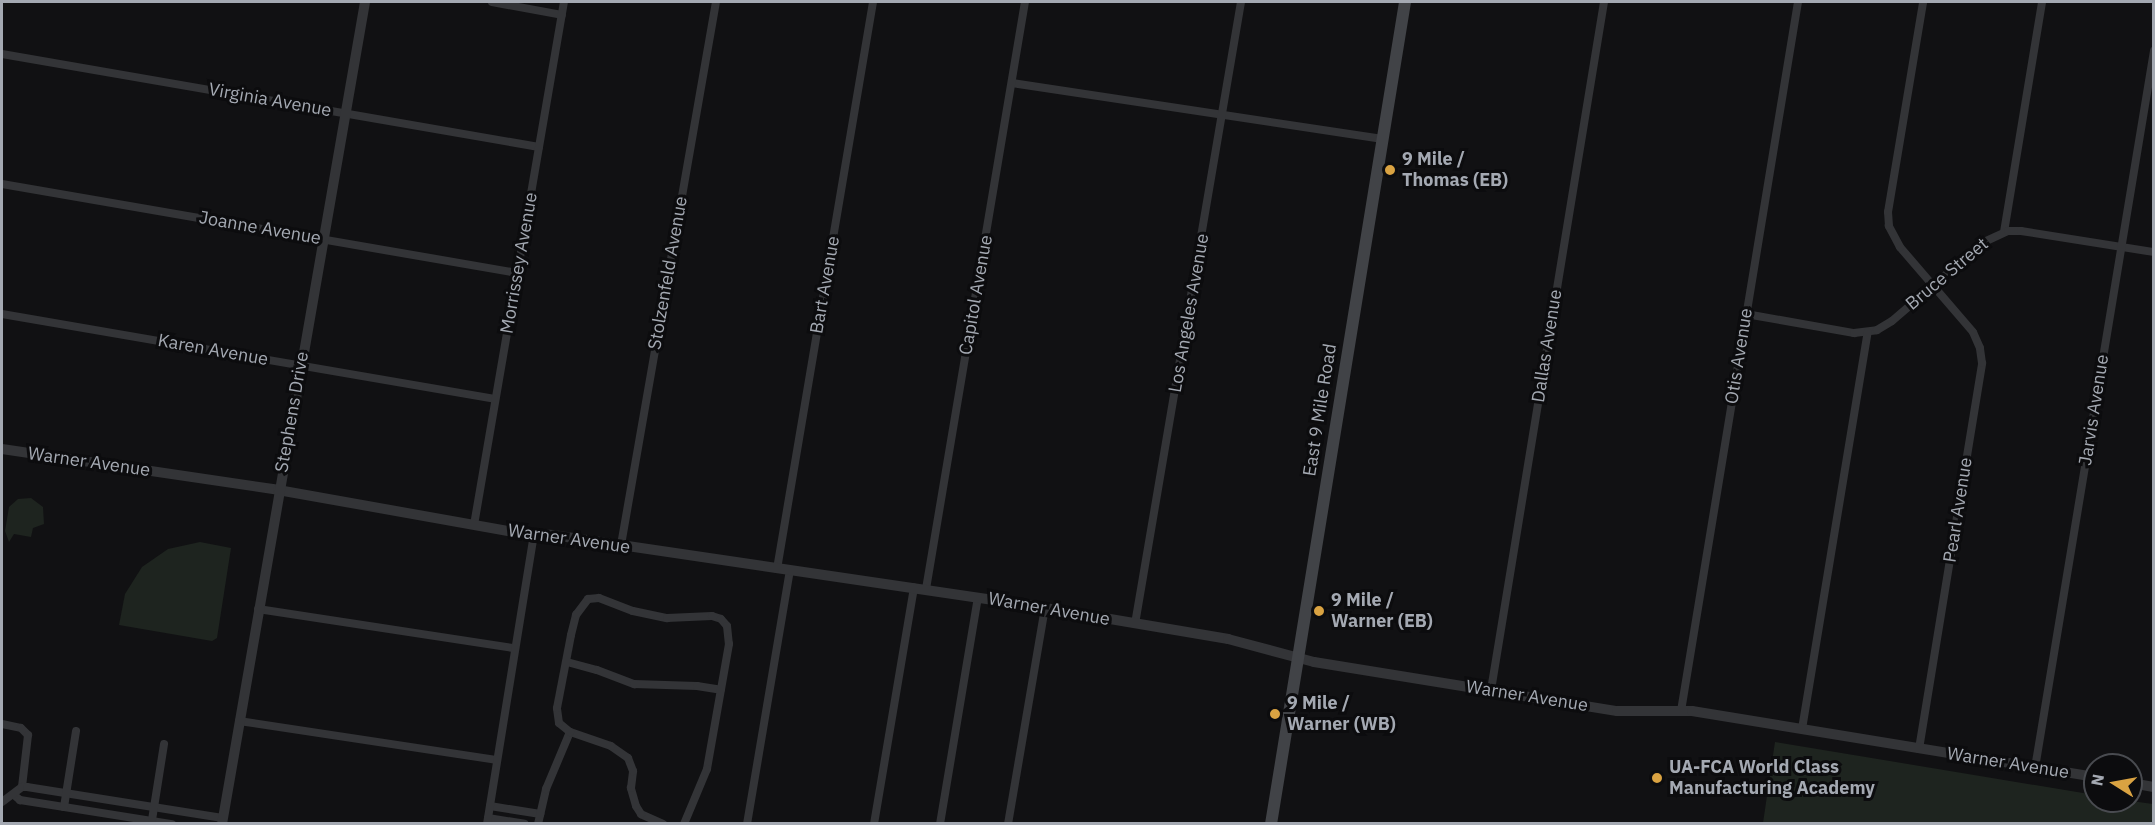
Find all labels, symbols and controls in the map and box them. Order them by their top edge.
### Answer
street label: Virginia Avenue [207,79,333,121]
place label: 9 Mile / Thomas (EB) [1402,149,1508,192]
marker: 9 Mile / Thomas (EB) [1383,163,1397,177]
street label: Morrissey Avenue [496,191,542,335]
street label: Stolzenfeld Avenue [644,195,692,351]
street label: Joanne Avenue [197,207,323,249]
street label: Los Angeles Avenue [1164,232,1214,394]
street label: Capitol Avenue [955,233,997,357]
street label: Bruce Street [1901,233,1993,315]
street label: Bart Avenue [806,235,844,335]
street label: Dallas Avenue [1527,288,1567,404]
street label: Otis Avenue [1721,307,1757,405]
street label: Karen Avenue [156,330,270,370]
street label: East 9 Mile Road [1299,342,1341,478]
street label: Stephens Drive [271,350,313,474]
street label: Jarvis Avenue [2075,353,2113,467]
street label: Warner Avenue [27,443,151,481]
street label: Pearl Avenue [1939,456,1977,564]
street label: Warner Avenue [507,520,631,558]
street label: Warner Avenue [986,588,1112,630]
place label: 9 Mile / Warner (EB) [1331,590,1433,632]
marker: 9 Mile / Warner (EB) [1312,604,1326,618]
street label: Warner Avenue [1464,676,1590,716]
place label: 9 Mile / Warner (WB) [1287,693,1396,736]
marker: 9 Mile / Warner (WB) [1268,707,1282,721]
street label: Warner Avenue [1945,743,2071,783]
north arrow [2083,753,2143,813]
place label: UA-FCA World Class Manufacturing Academy [1669,757,1875,800]
marker: UA-FCA World Class Manufacturing Academy [1650,771,1664,785]
text: N [2086,772,2108,788]

